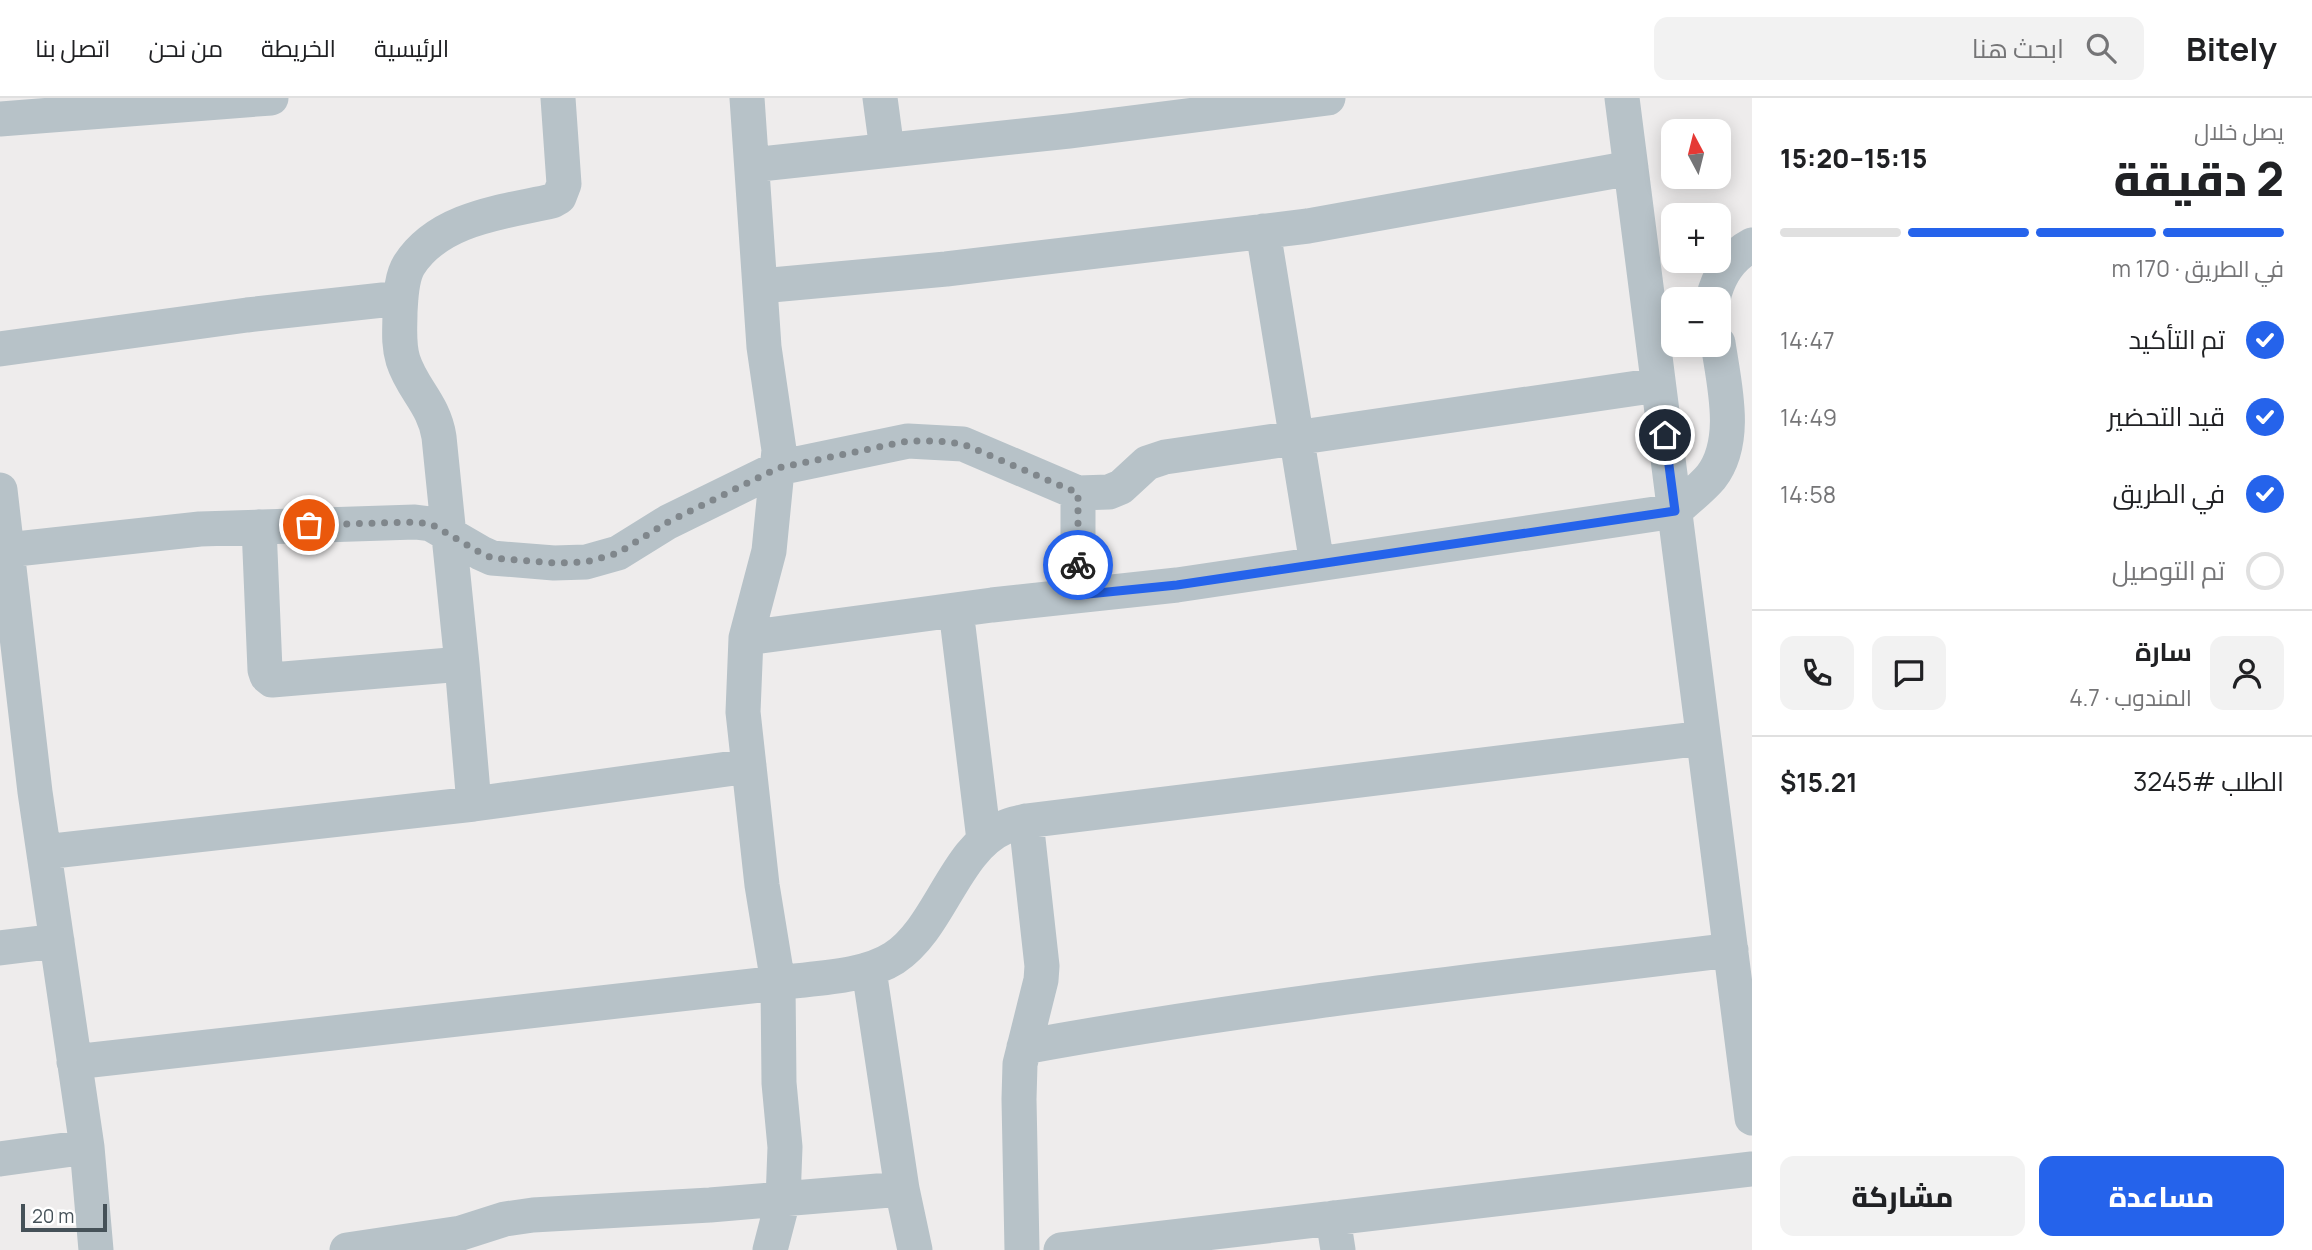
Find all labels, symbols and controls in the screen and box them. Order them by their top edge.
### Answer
search box [1654,17,2144,80]
text: Bitely [2186,26,2277,71]
icon: search [2082,29,2120,67]
text: ابحث هنا [1972,30,2064,66]
text: اتصل بنا [35,31,110,64]
text: من نحن [148,31,223,64]
text: الخريطة [261,31,336,64]
text: الرئيسية [374,31,449,64]
text: يصل خلال [2194,115,2284,147]
north arrow [1661,119,1731,189]
map controls [1661,119,1731,357]
text: 15:15–15:20 [1780,140,1927,176]
text: 2 دقيقة [2113,147,2284,210]
button: + [1661,203,1731,273]
text: في الطريق · 170 m [2111,252,2284,284]
button: − [1661,287,1731,357]
text: تم التأكيد [2128,321,2225,357]
icon: check [2246,321,2284,359]
text: 14:47 [1780,324,1835,356]
text: قيد التحضير [2107,398,2225,434]
icon: check [2246,398,2284,436]
text: 14:49 [1780,401,1837,433]
pin [1635,405,1695,465]
icon: home [1646,416,1684,454]
text: في الطريق [2112,475,2225,511]
icon: check [2246,475,2284,513]
text: 14:58 [1780,478,1836,510]
pin [279,495,339,555]
icon: bag [290,506,328,544]
courier [1043,530,1113,600]
icon: bike [1059,546,1097,584]
text: تم التوصيل [2112,552,2225,588]
text: سارة [2135,633,2192,669]
button: phone [1780,636,1854,710]
button: chat [1872,636,1946,710]
button: person [2210,636,2284,710]
text: المندوب · 4.7 [2069,681,2192,713]
text: الطلب #3245 [2133,763,2284,799]
text: $15.21 [1780,764,1858,800]
button: مشاركة [1780,1156,2025,1236]
button: مساعدة [2039,1156,2284,1236]
scale bar [21,1201,107,1233]
text: 20 m [32,1203,74,1229]

